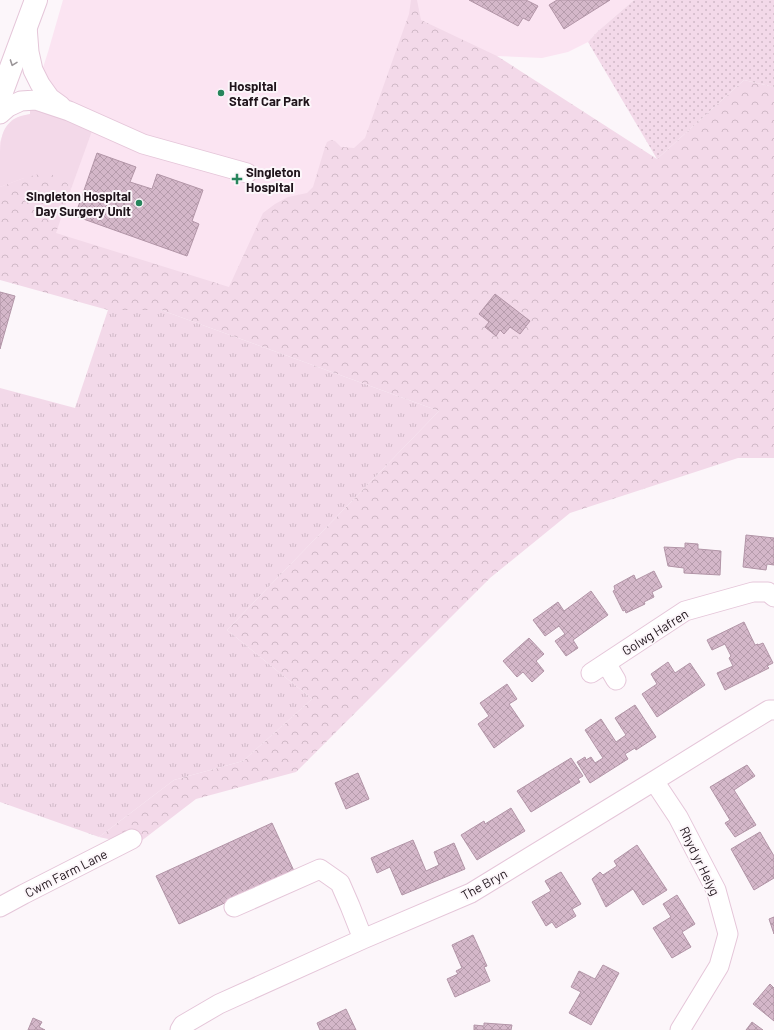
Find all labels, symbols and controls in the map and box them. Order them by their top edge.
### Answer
one-way arrow [9,59,17,66]
place label: Hospital Staff Car Park [229,78,310,109]
marker: Hospital Staff Car Park [216,88,226,98]
place label: Singleton Hospital [246,164,301,195]
marker: Singleton Hospital [231,173,243,185]
place label: Singleton Hospital Day Surgery Unit [26,188,131,219]
marker: Singleton Hospital Day Surgery Unit [134,198,144,208]
street label: Golwg Hafren [619,605,691,659]
street label: Rhyd yr Helyg [676,824,724,898]
street label: Cwm Farm Lane [22,845,110,901]
street label: The Bryn [458,865,510,903]

